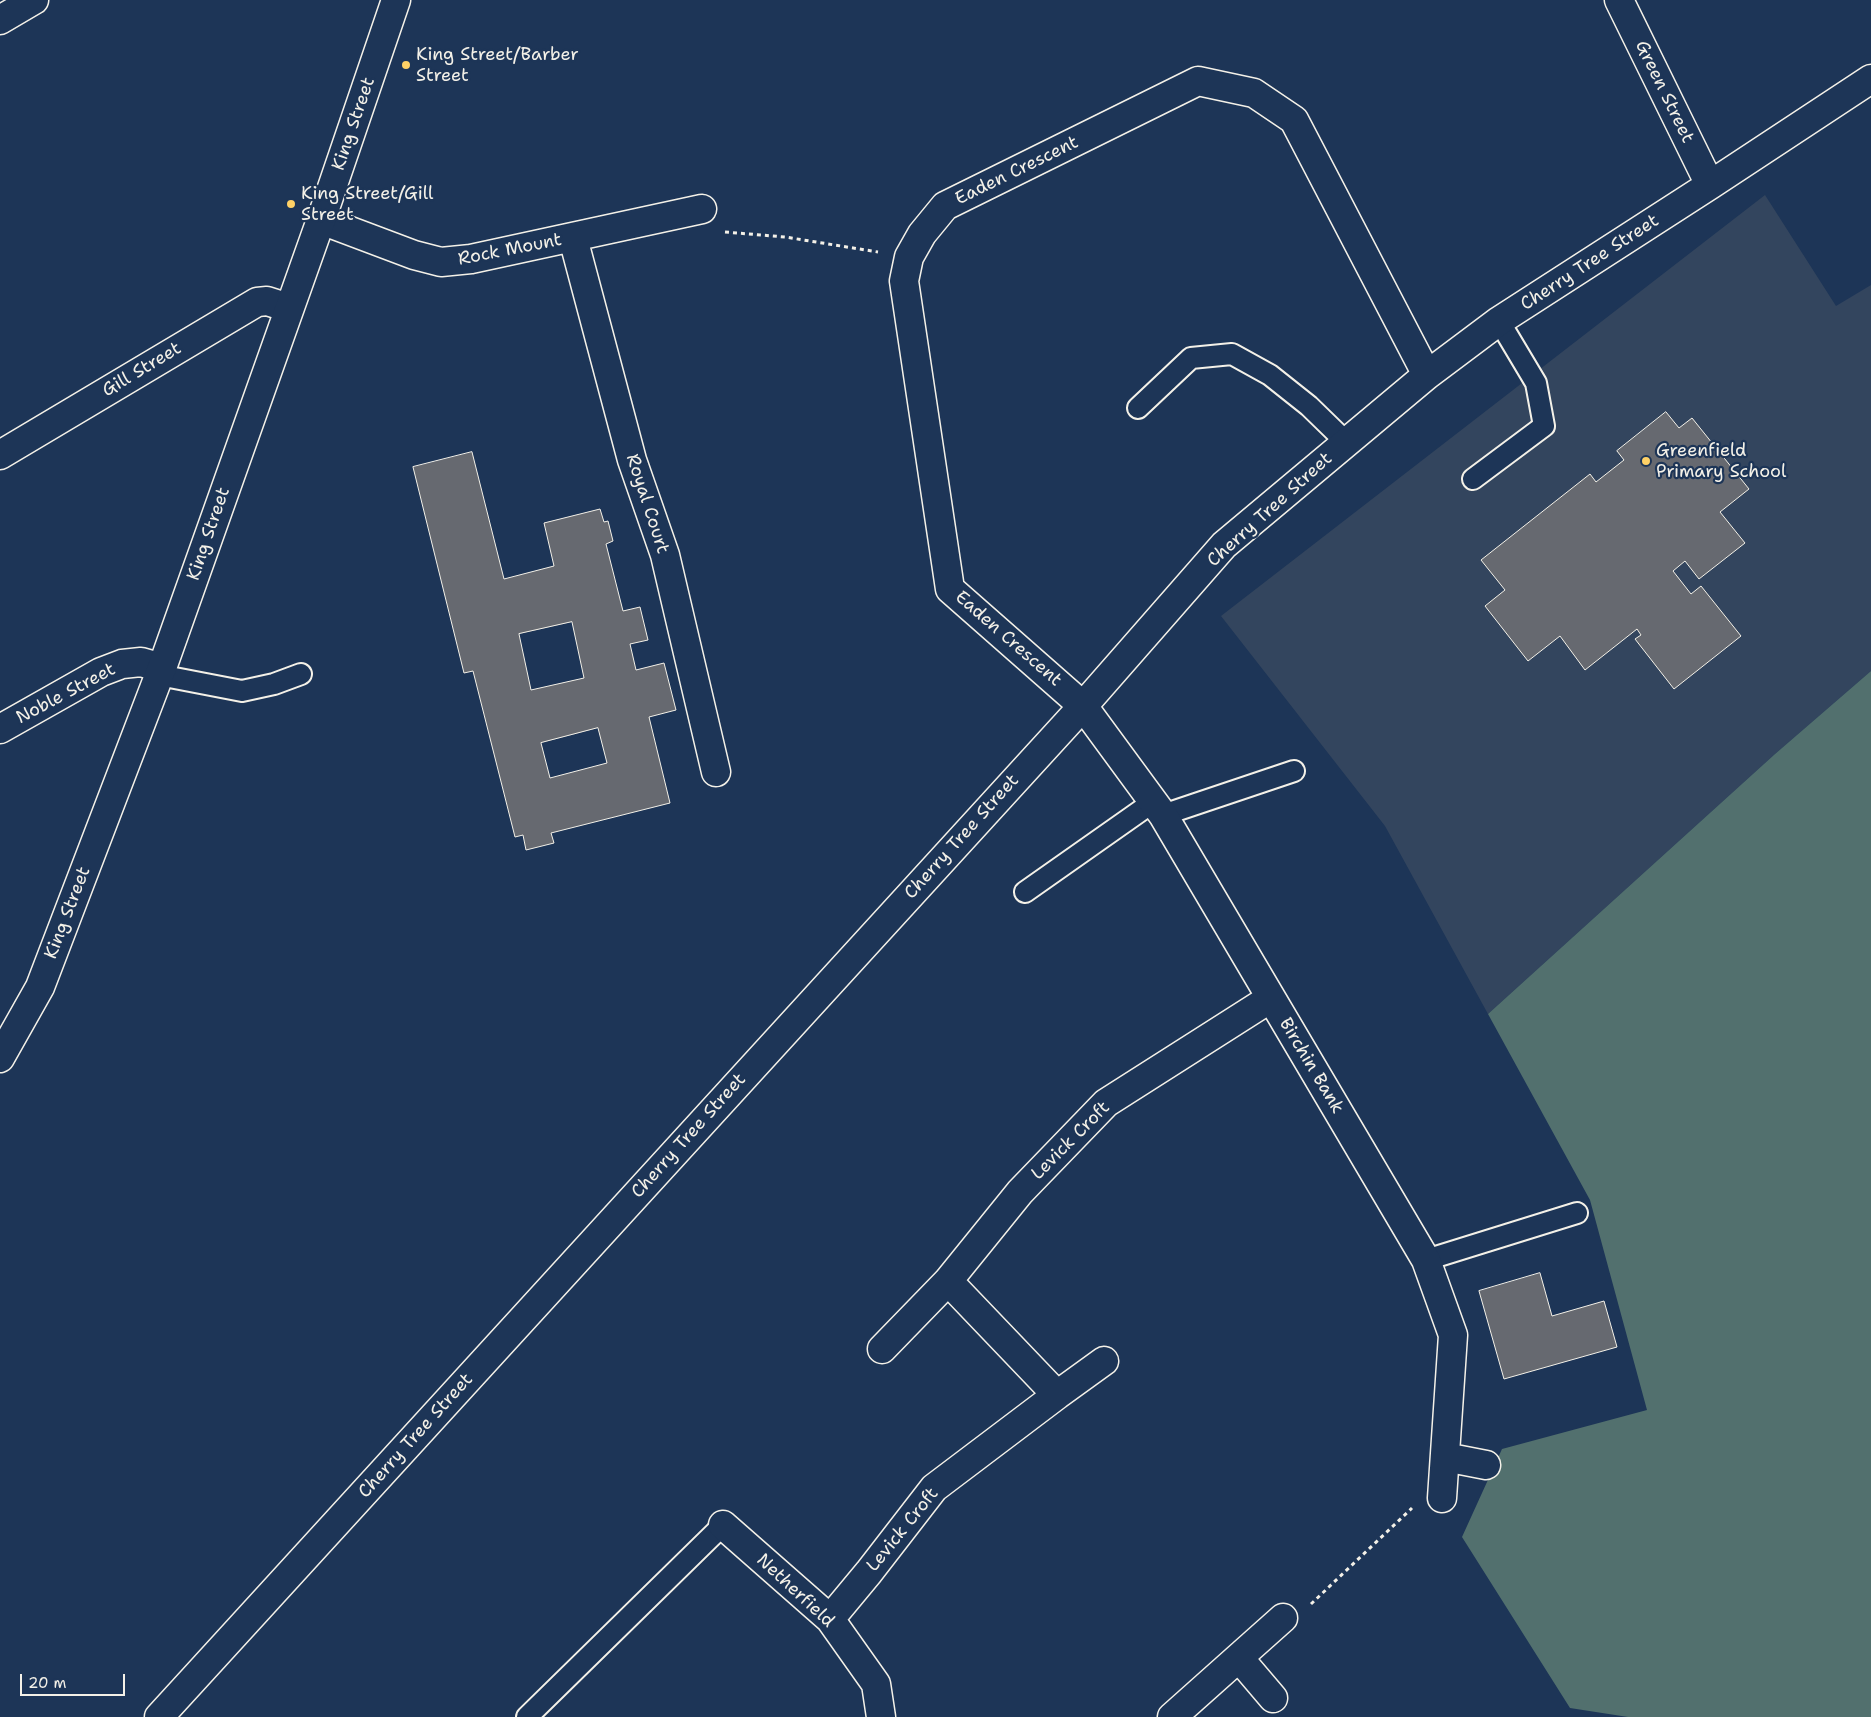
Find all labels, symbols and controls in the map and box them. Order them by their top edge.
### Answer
street label: Green Street [1630,37,1698,147]
place label: King Street/Barber Street [416,44,579,86]
marker: King Street/Barber Street [400,59,412,71]
street label: King Street [328,75,380,173]
street label: Eaden Crescent [952,132,1082,210]
place label: King Street/Gill Street [301,183,434,225]
marker: King Street/Gill Street [285,198,297,210]
street label: Cherry Tree Street [1517,210,1663,316]
street label: Rock Mount [456,229,564,271]
street label: Gill Street [99,338,185,402]
place label: Greenfield Primary School [1656,440,1786,482]
street label: Cherry Tree Street [1203,448,1337,572]
street label: Royal Court [621,452,673,556]
marker: Greenfield Primary School [1640,455,1652,467]
street label: King Street [183,485,235,583]
street label: Eaden Crescent [950,587,1066,691]
street label: Noble Street [13,659,119,729]
street label: Cherry Tree Street [900,770,1024,904]
street label: King Street [41,864,95,962]
street label: Birchin Bank [1274,1014,1348,1118]
street label: Cherry Tree Street [627,1069,751,1203]
street label: Levick Croft [1027,1097,1115,1185]
street label: Cherry Tree Street [354,1369,478,1503]
street label: Levick Croft [863,1484,943,1576]
street label: Netherfield [752,1550,838,1632]
scale bar [22,1664,128,1696]
text: 20 m [28,1673,67,1693]

